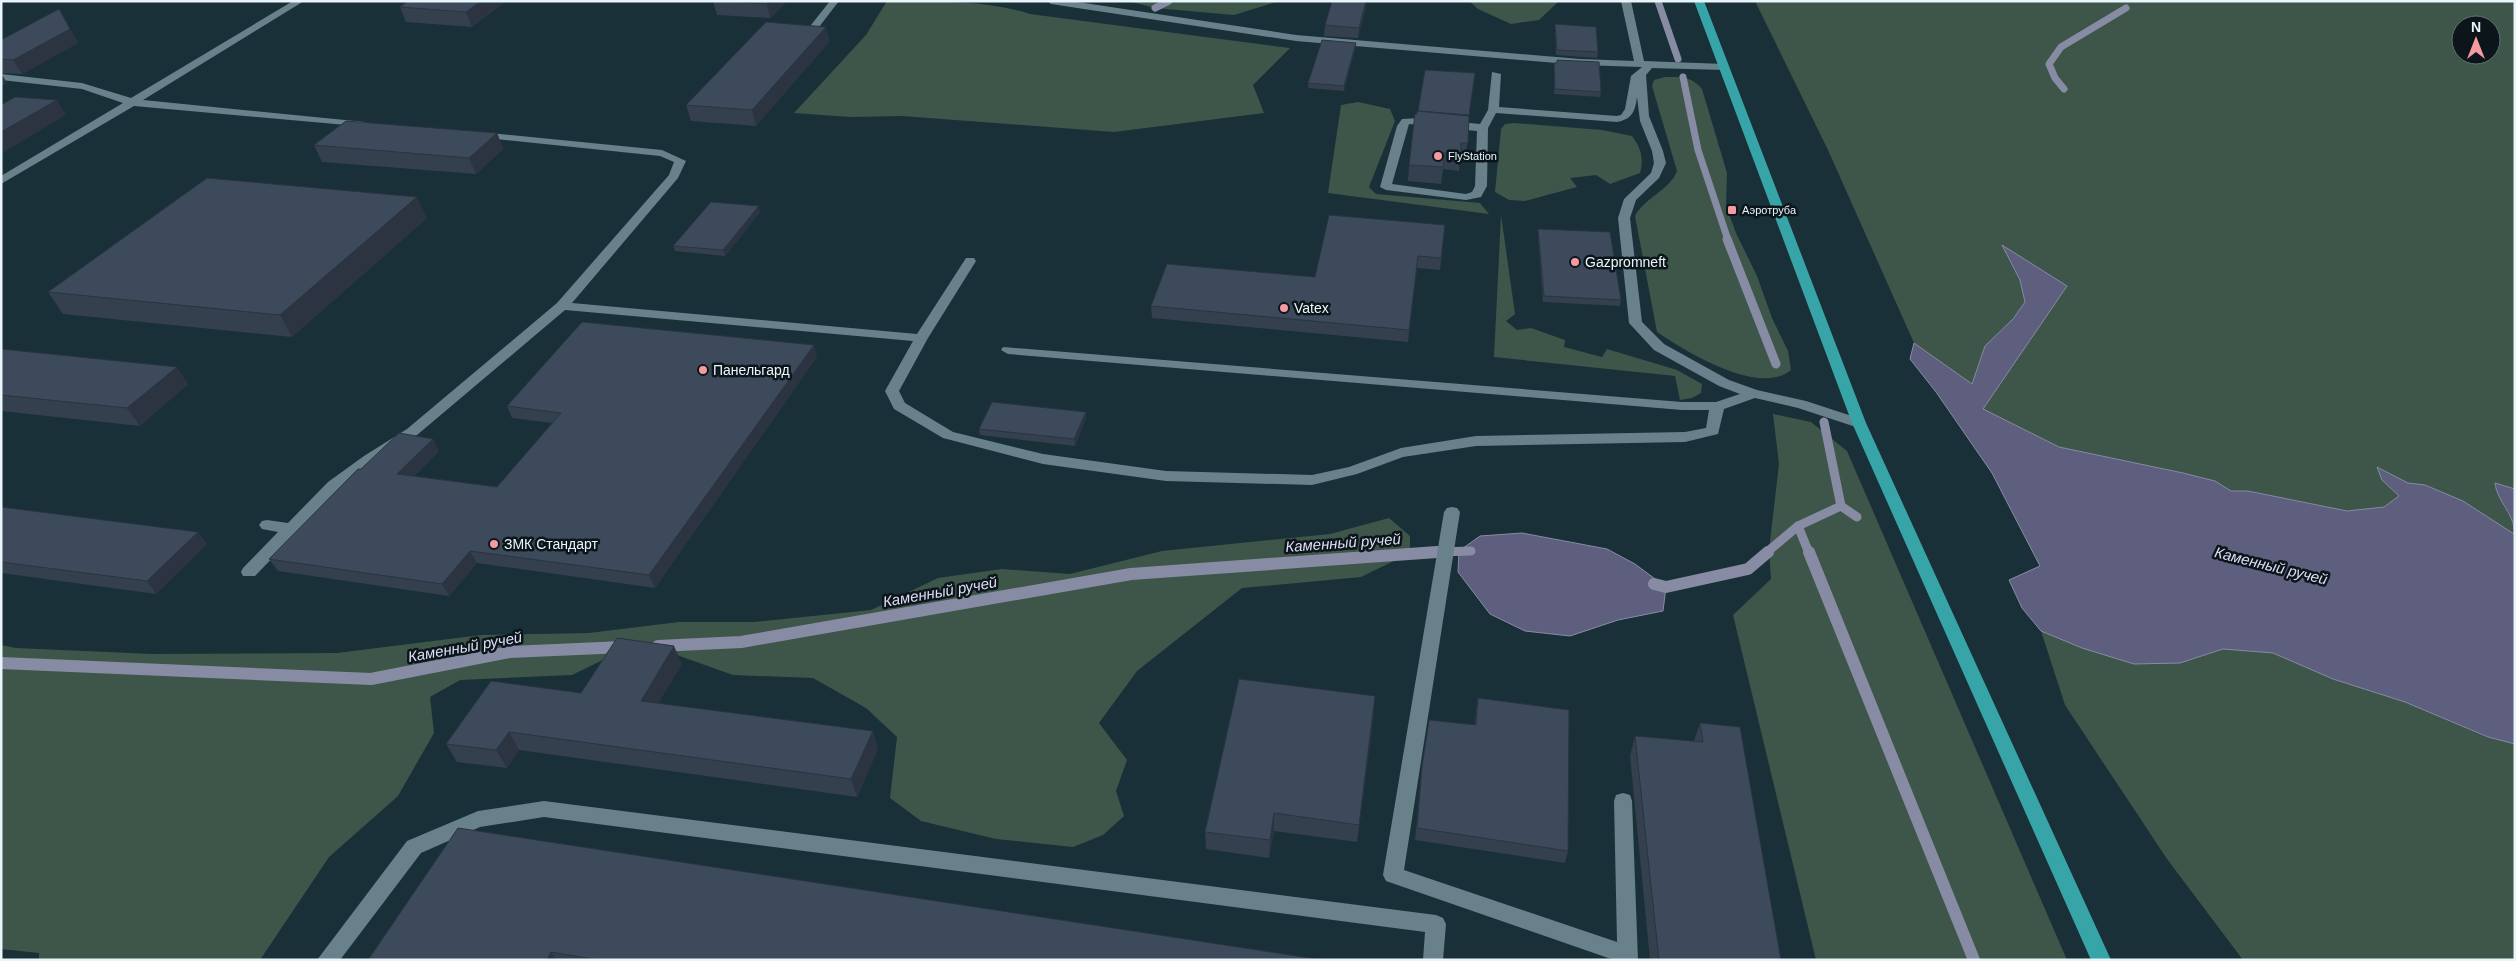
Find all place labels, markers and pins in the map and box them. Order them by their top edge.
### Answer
marker: FlyStation [1432,150,1444,162]
place label: FlyStation [1448,150,1497,162]
marker: Аэротруба [1726,204,1738,216]
place label: Аэротруба [1742,204,1797,216]
place label: Gazpromneft [1585,254,1666,270]
marker: Gazpromneft [1569,256,1581,268]
place label: Vatex [1294,300,1329,316]
marker: Vatex [1278,302,1290,314]
place label: Панельгард [713,362,790,378]
marker: Панельгард [697,364,709,376]
place label: ЗМК Стандарт [504,536,598,552]
marker: ЗМК Стандарт [488,538,500,550]

